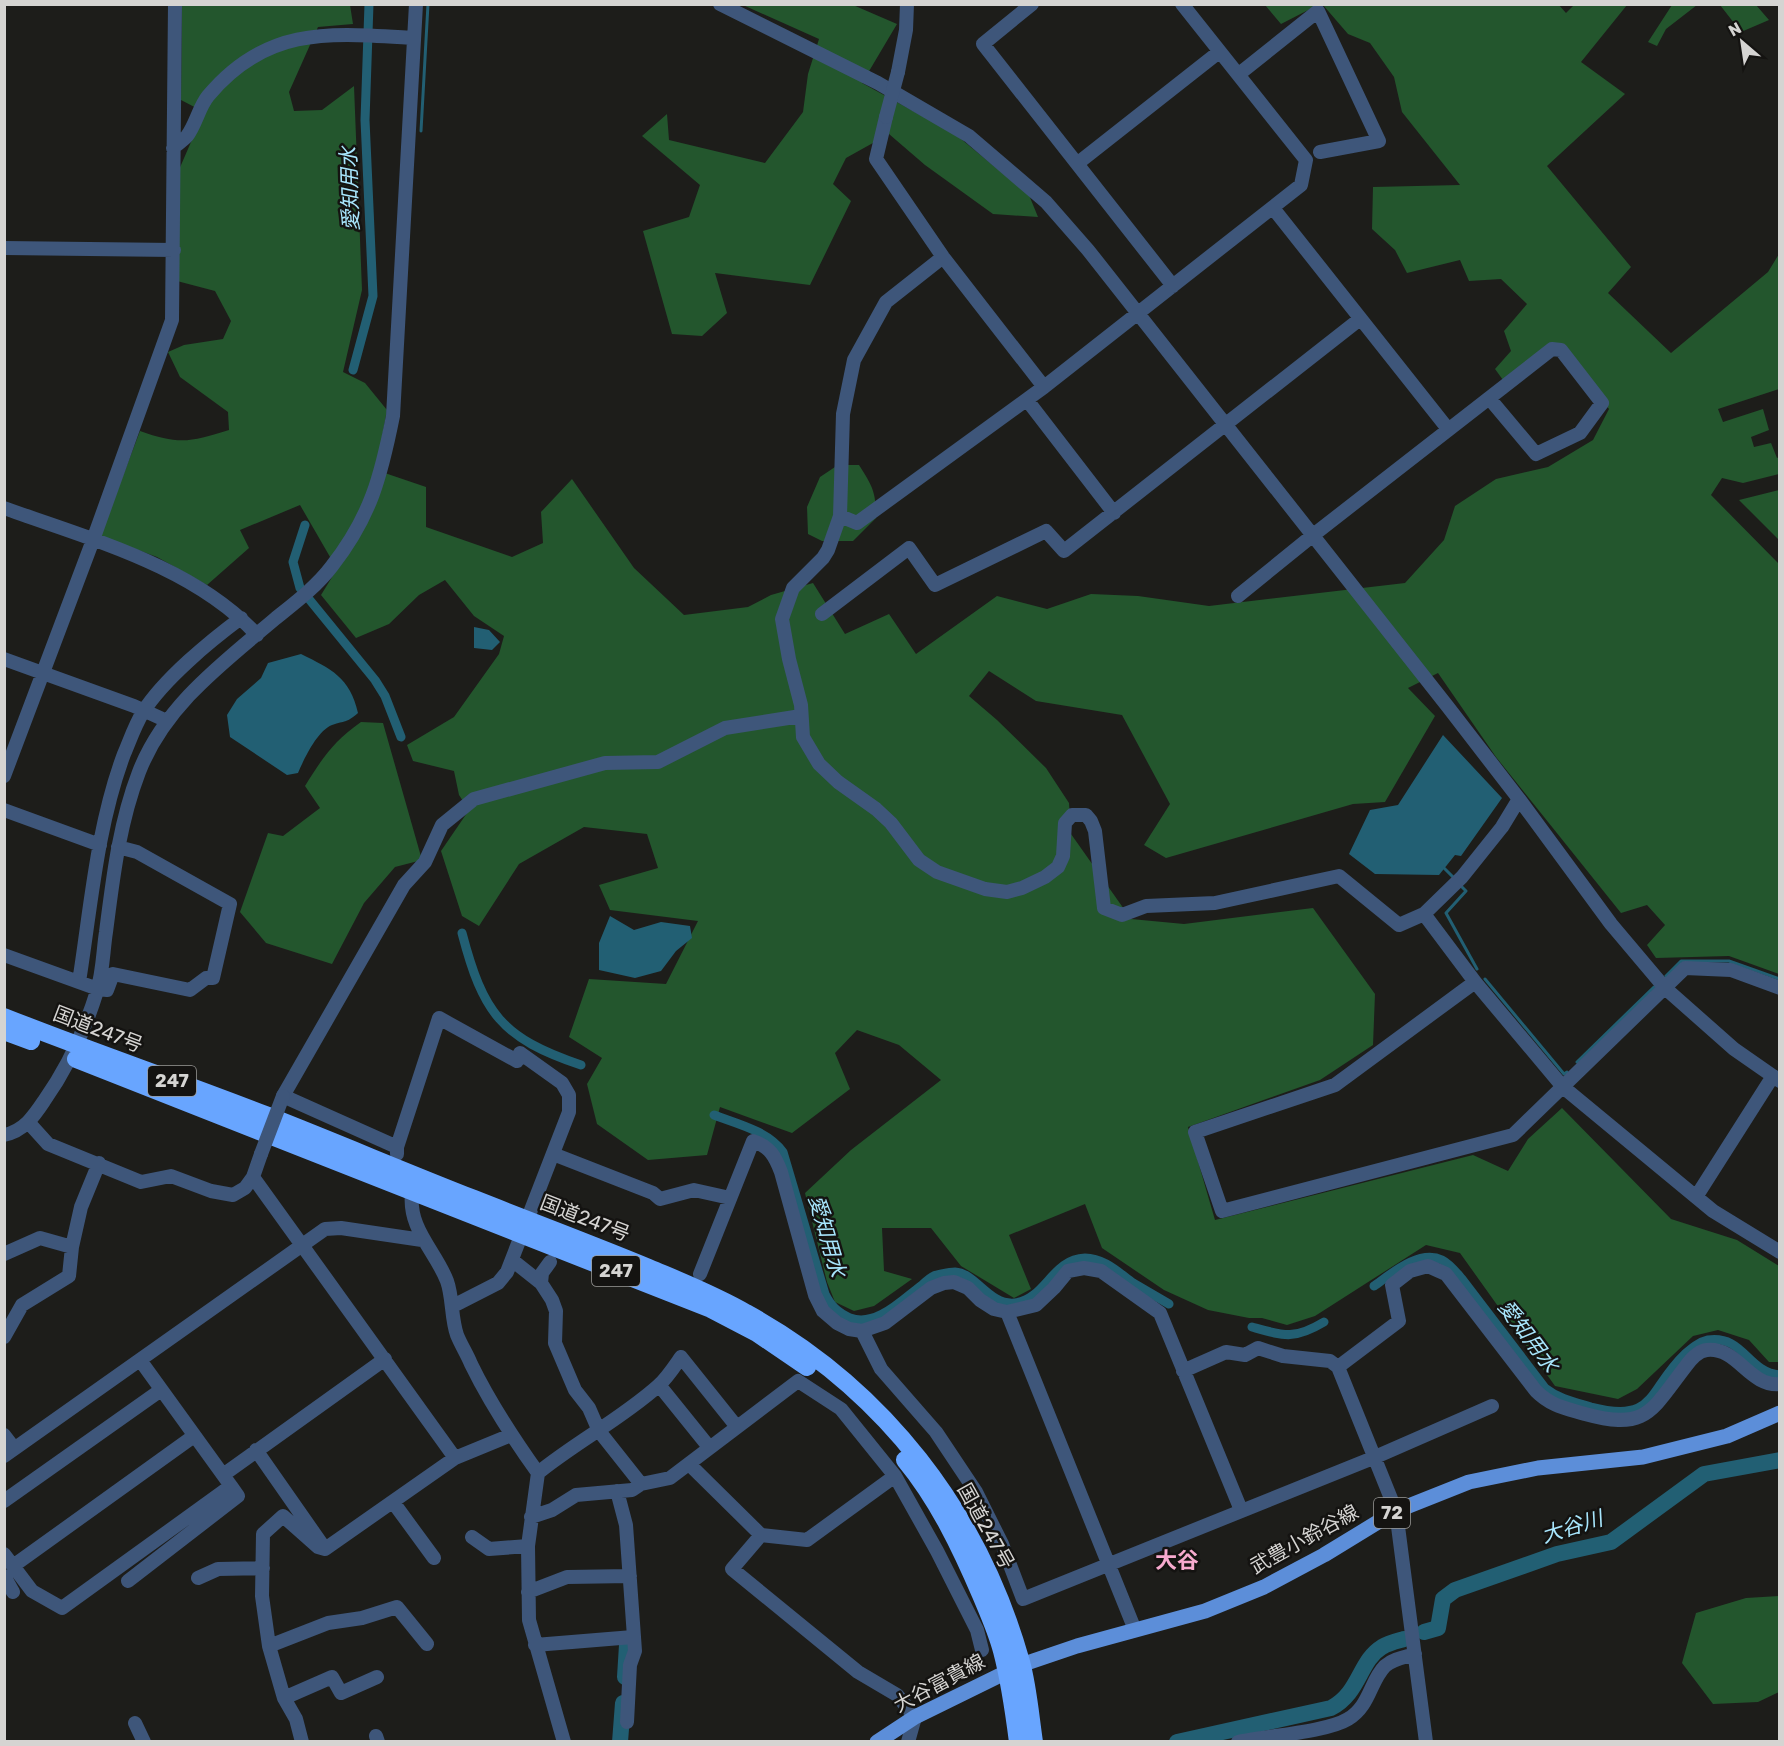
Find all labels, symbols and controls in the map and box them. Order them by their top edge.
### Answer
north arrow [1712,12,1772,72]
text: N [1725,18,1745,40]
water label: 愛知用水 [335,145,363,231]
street label: 国道247号 [50,1001,146,1057]
road number: 247 [148,1066,196,1096]
street label: 国道247号 [537,1190,633,1246]
water label: 愛知用水 [804,1192,852,1282]
road number: 247 [592,1256,640,1286]
water label: 愛知用水 [1493,1295,1565,1378]
street label: 国道247号 [953,1479,1019,1573]
road number: 72 [1374,1498,1410,1528]
street label: 武豊小鈴谷線 [1246,1499,1362,1579]
water label: 大谷川 [1538,1505,1608,1548]
district label: 大谷 [1155,1547,1199,1574]
street label: 大谷富貴線 [889,1649,989,1717]

